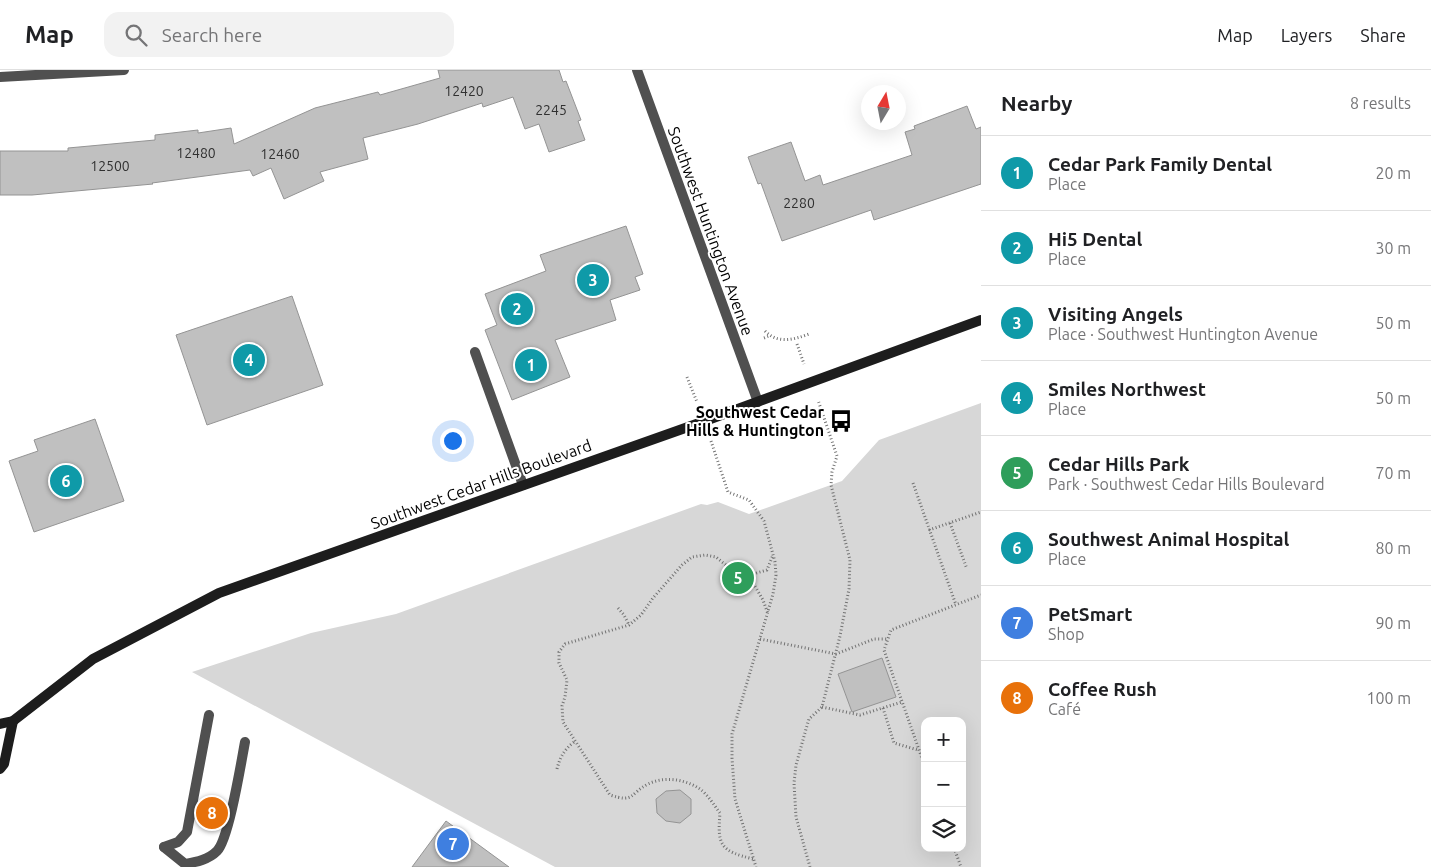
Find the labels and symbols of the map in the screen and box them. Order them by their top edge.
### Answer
house number: 12420 [444,83,484,99]
north arrow [861,85,906,130]
house number: 2245 [535,102,567,118]
street label: Southwest Huntington Avenue [665,124,757,338]
house number: 12480 [176,145,216,161]
house number: 12460 [260,146,300,162]
house number: 12500 [90,158,130,174]
house number: 2280 [783,195,815,211]
pin: 3 [577,261,609,299]
pin: 2 [501,290,533,328]
pin: 4 [233,341,265,379]
pin: 1 [515,346,547,384]
place label: Southwest Cedar Hills & Huntington [686,403,824,439]
bus stop icon: Southwest Cedar Hills & Huntington [828,408,854,434]
your location [440,428,466,454]
street label: Southwest Cedar Hills Boulevard [368,436,594,532]
pin: 6 [50,462,82,500]
pin: 5 [722,559,754,597]
pin: 8 [196,794,228,832]
pin: 7 [437,825,469,863]

